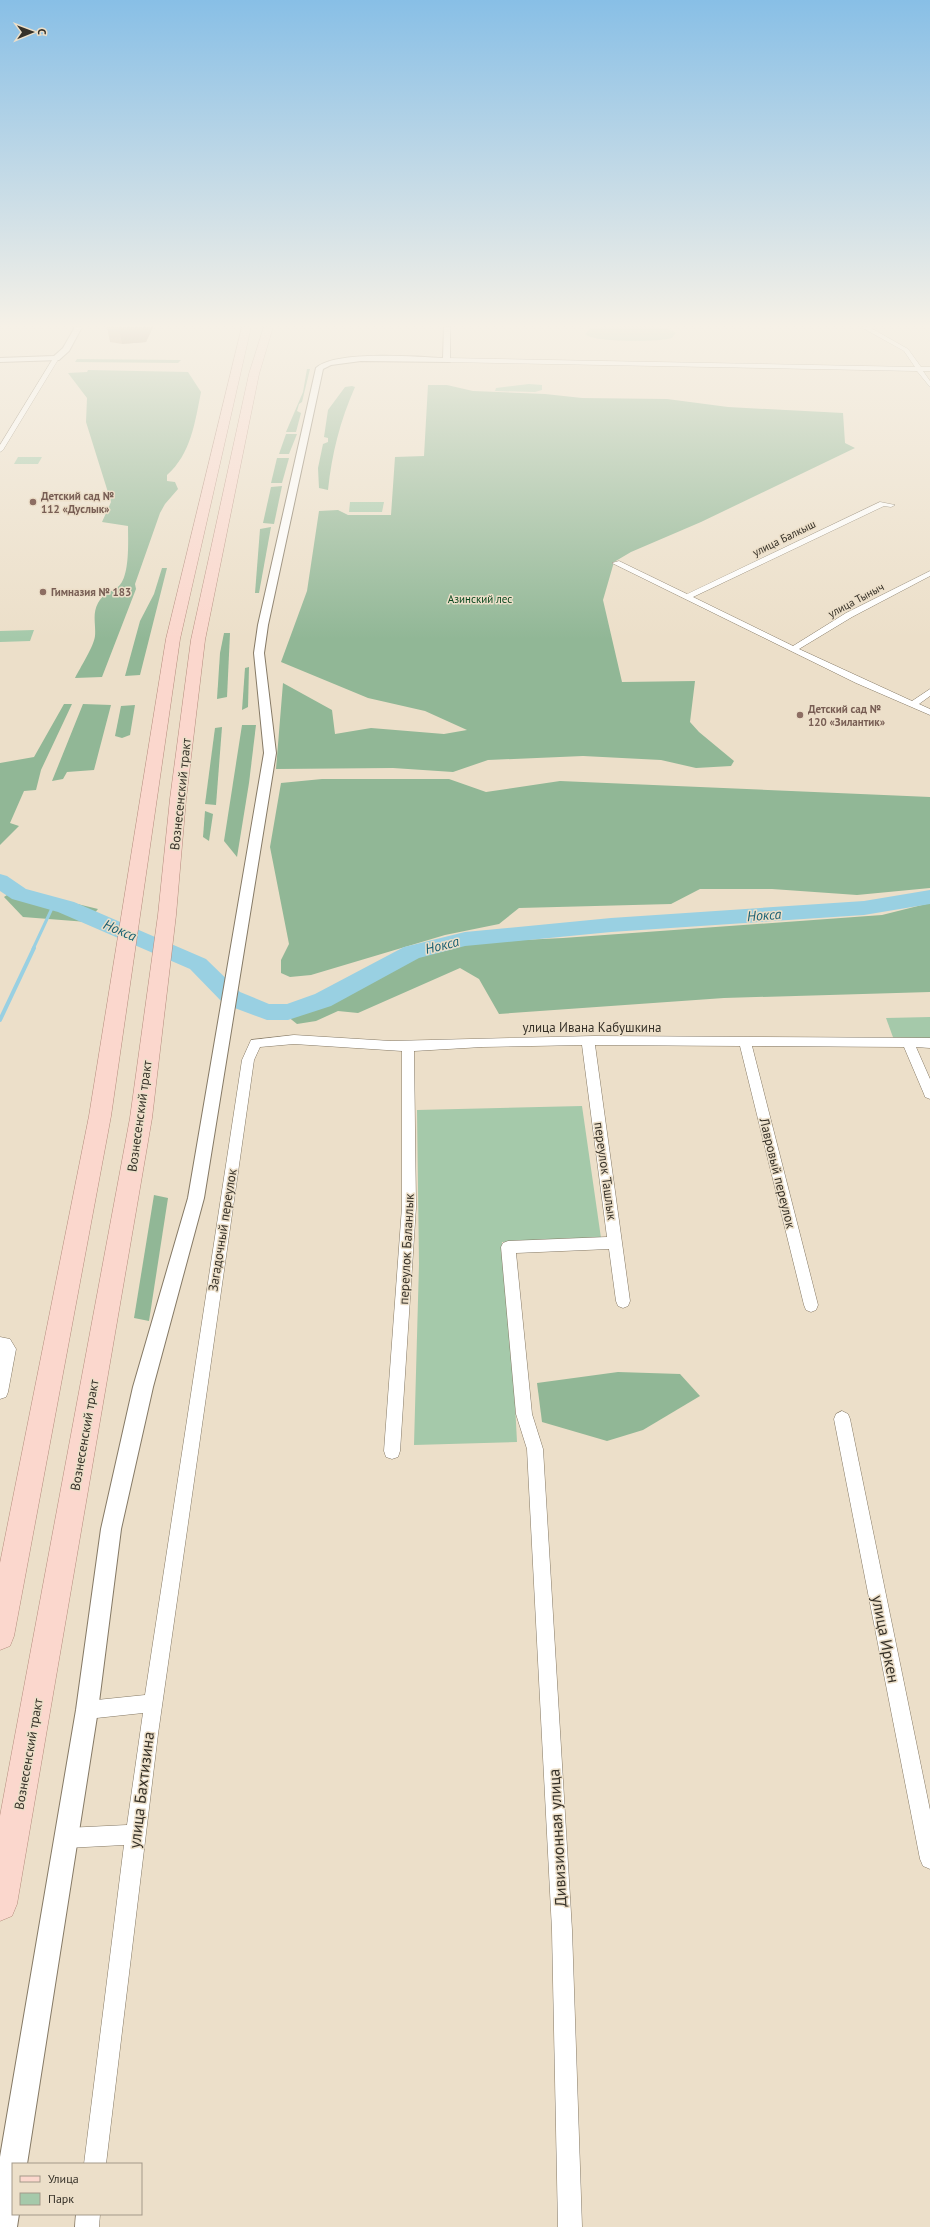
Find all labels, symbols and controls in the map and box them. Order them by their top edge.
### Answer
north arrow [12,12,52,52]
text: С [35,29,49,35]
place label: Детский сад № 112 «Дуслык» [41,489,114,516]
marker: Детский сад № 112 «Дуслык» [28,497,38,507]
street label: улица Балкыш [750,517,818,559]
street label: улица Тыныч [826,579,886,621]
place label: Гимназия № 183 [51,585,131,599]
marker: Гимназия № 183 [38,587,48,597]
park label: Азинский лес [448,592,512,606]
place label: Детский сад № 120 «Зилантик» [808,702,886,729]
marker: Детский сад № 120 «Зилантик» [795,710,805,720]
street label: Вознесенский тракт [166,736,195,851]
water label: Нокса [746,905,782,925]
water label: Нокса [101,915,139,945]
water label: Нокса [423,932,461,958]
street label: улица Ивана Кабушкина [523,1019,661,1036]
street label: Вознесенский тракт [123,1058,156,1173]
street label: Лавровый переулок [755,1115,800,1231]
street label: переулок Ташлык [590,1121,621,1222]
street label: Загадочный переулок [204,1167,241,1293]
street label: переулок Баланлык [395,1192,418,1305]
street label: Вознесенский тракт [66,1377,103,1492]
street label: улица Иркен [868,1594,904,1684]
street label: Вознесенский тракт [10,1696,47,1811]
street label: улица Бахтизина [124,1730,158,1850]
street label: Дивизионная улица [543,1768,571,1908]
legend [12,2163,142,2215]
text: Улица [48,2171,79,2186]
text: Парк [48,2191,74,2206]

